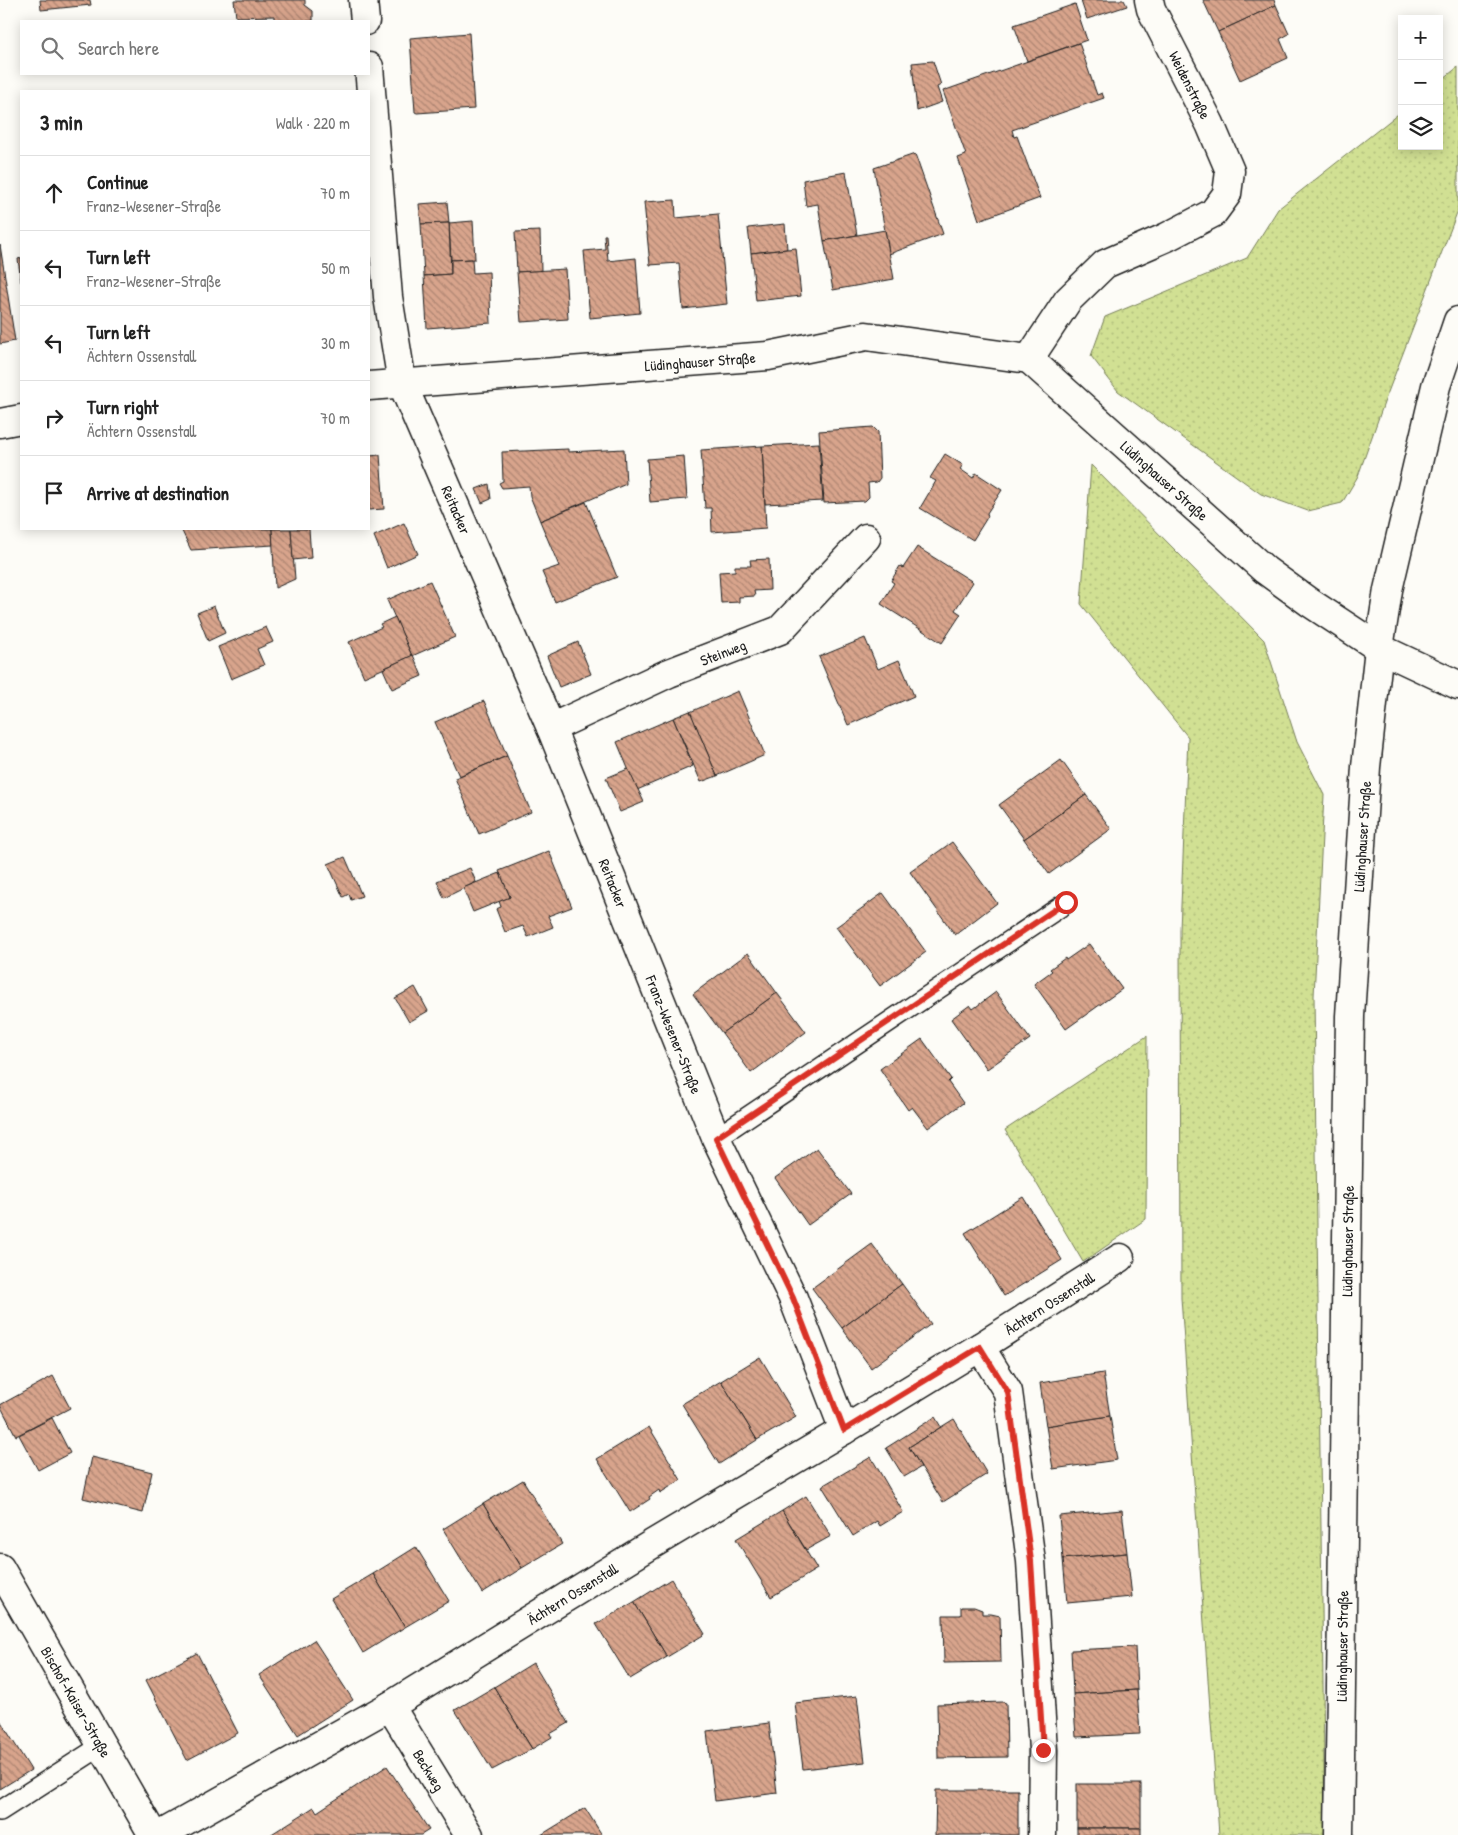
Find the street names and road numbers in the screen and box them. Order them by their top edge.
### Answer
street label: Weidenstraße [1164,47,1216,123]
street label: Lüdinghauser Straße [644,346,756,376]
street label: Lüdinghauser Straße [1116,435,1213,525]
street label: Reitacker [437,482,477,538]
street label: Steinweg [697,634,749,671]
street label: Lüdinghauser Straße [1347,780,1376,893]
street label: Reitacker [594,856,633,911]
street label: Franz-Wesener-Straße [641,971,708,1097]
street label: Lüdinghauser Straße [1336,1185,1358,1297]
street label: Ächtern Ossenstall [1000,1266,1099,1339]
street label: Ächtern Ossenstall [523,1557,622,1629]
street label: Lüdinghauser Straße [1330,1590,1353,1702]
street label: Bischof-Kaiser-Straße [36,1642,117,1761]
street label: Beckweg [408,1745,450,1795]

